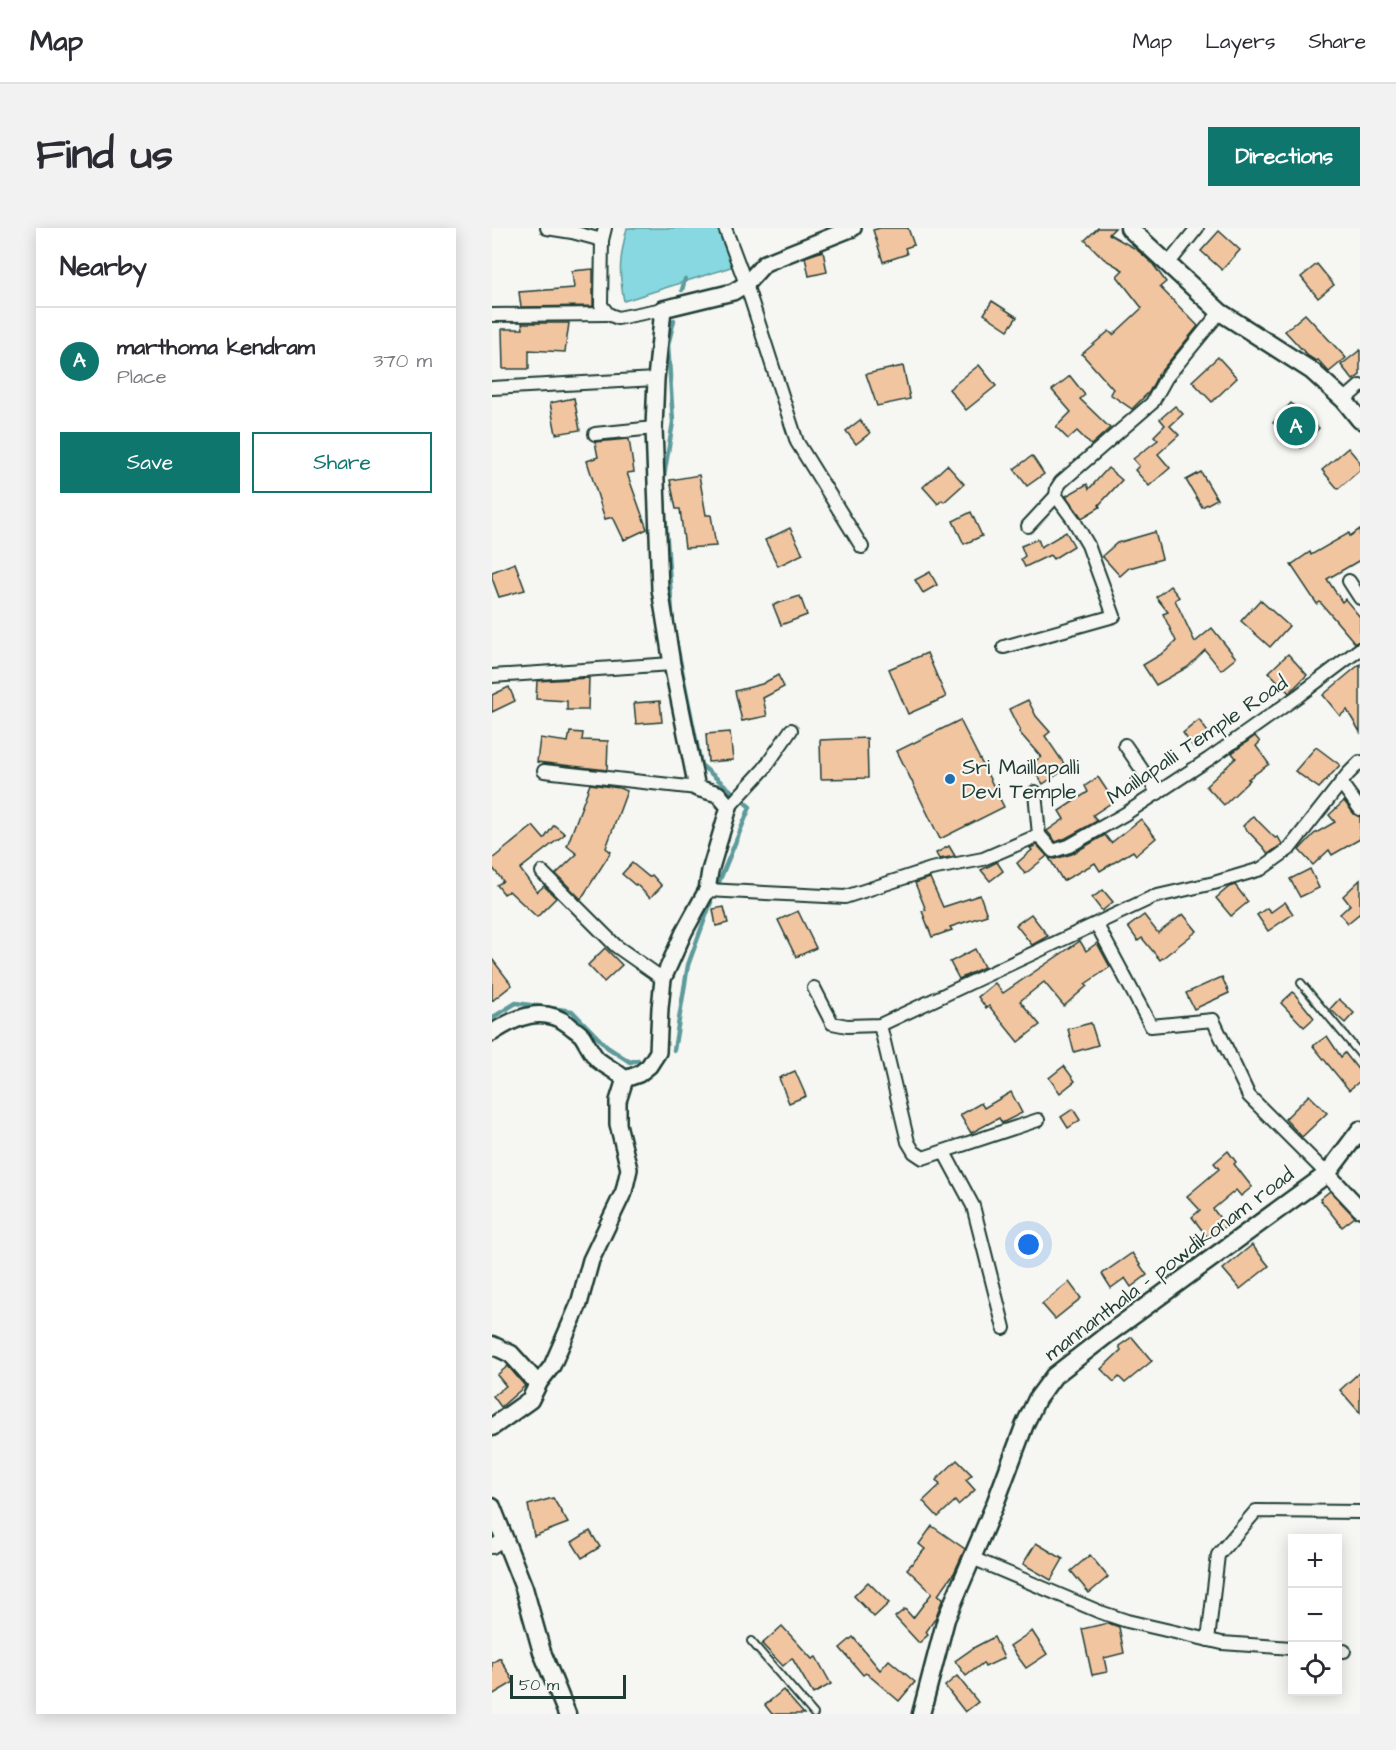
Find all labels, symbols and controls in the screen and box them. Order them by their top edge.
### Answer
text: Map [30,22,83,61]
text: Map [1132,27,1172,56]
text: Layers [1205,27,1275,56]
text: Share [1308,27,1366,56]
text: Find us [36,127,173,185]
button: Directions [1208,127,1360,186]
text: Nearby [60,249,147,285]
text: marthoma kendram [117,332,315,363]
text: A [73,347,86,375]
text: 370 m [373,347,432,375]
text: Place [117,363,167,391]
pin: A [1276,404,1316,448]
button: Save [60,432,240,493]
button: Share [252,432,432,493]
street label: Maillapalli Temple Road [1101,668,1294,812]
place label: Sri Maillapalli Devi Temple [962,753,1079,807]
marker: Sri Maillapalli Devi Temple [943,772,957,786]
street label: mannanthala - powdikonam road [1038,1160,1301,1368]
your location [1014,1230,1043,1259]
map controls [1288,1534,1342,1696]
button: + [1288,1534,1342,1588]
button: − [1288,1588,1342,1642]
button: locate [1288,1642,1342,1696]
scale bar [510,1672,626,1700]
text: 50 m [519,1674,559,1696]

